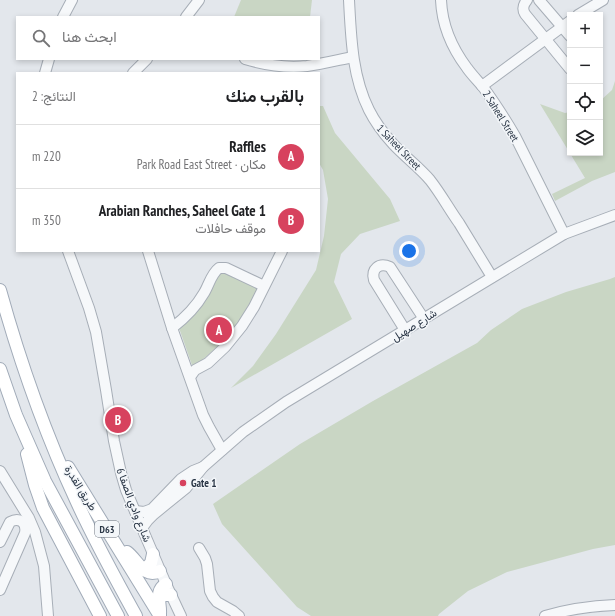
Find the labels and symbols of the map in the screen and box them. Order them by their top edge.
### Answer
street label: 2 Saheel Street [480,88,522,144]
street label: 1 Saheel Street [374,121,424,173]
your location [399,241,419,261]
street label: شارع صهيل [389,305,440,345]
pin: A [206,315,232,345]
pin: B [105,405,131,435]
street label: طريق القدرة [62,463,100,513]
street label: شارع وادي الصفا 6 [111,466,155,545]
place label: Gate 1 [191,476,217,490]
marker: Gate 1 [178,478,188,488]
road number: D63 [95,521,119,537]

